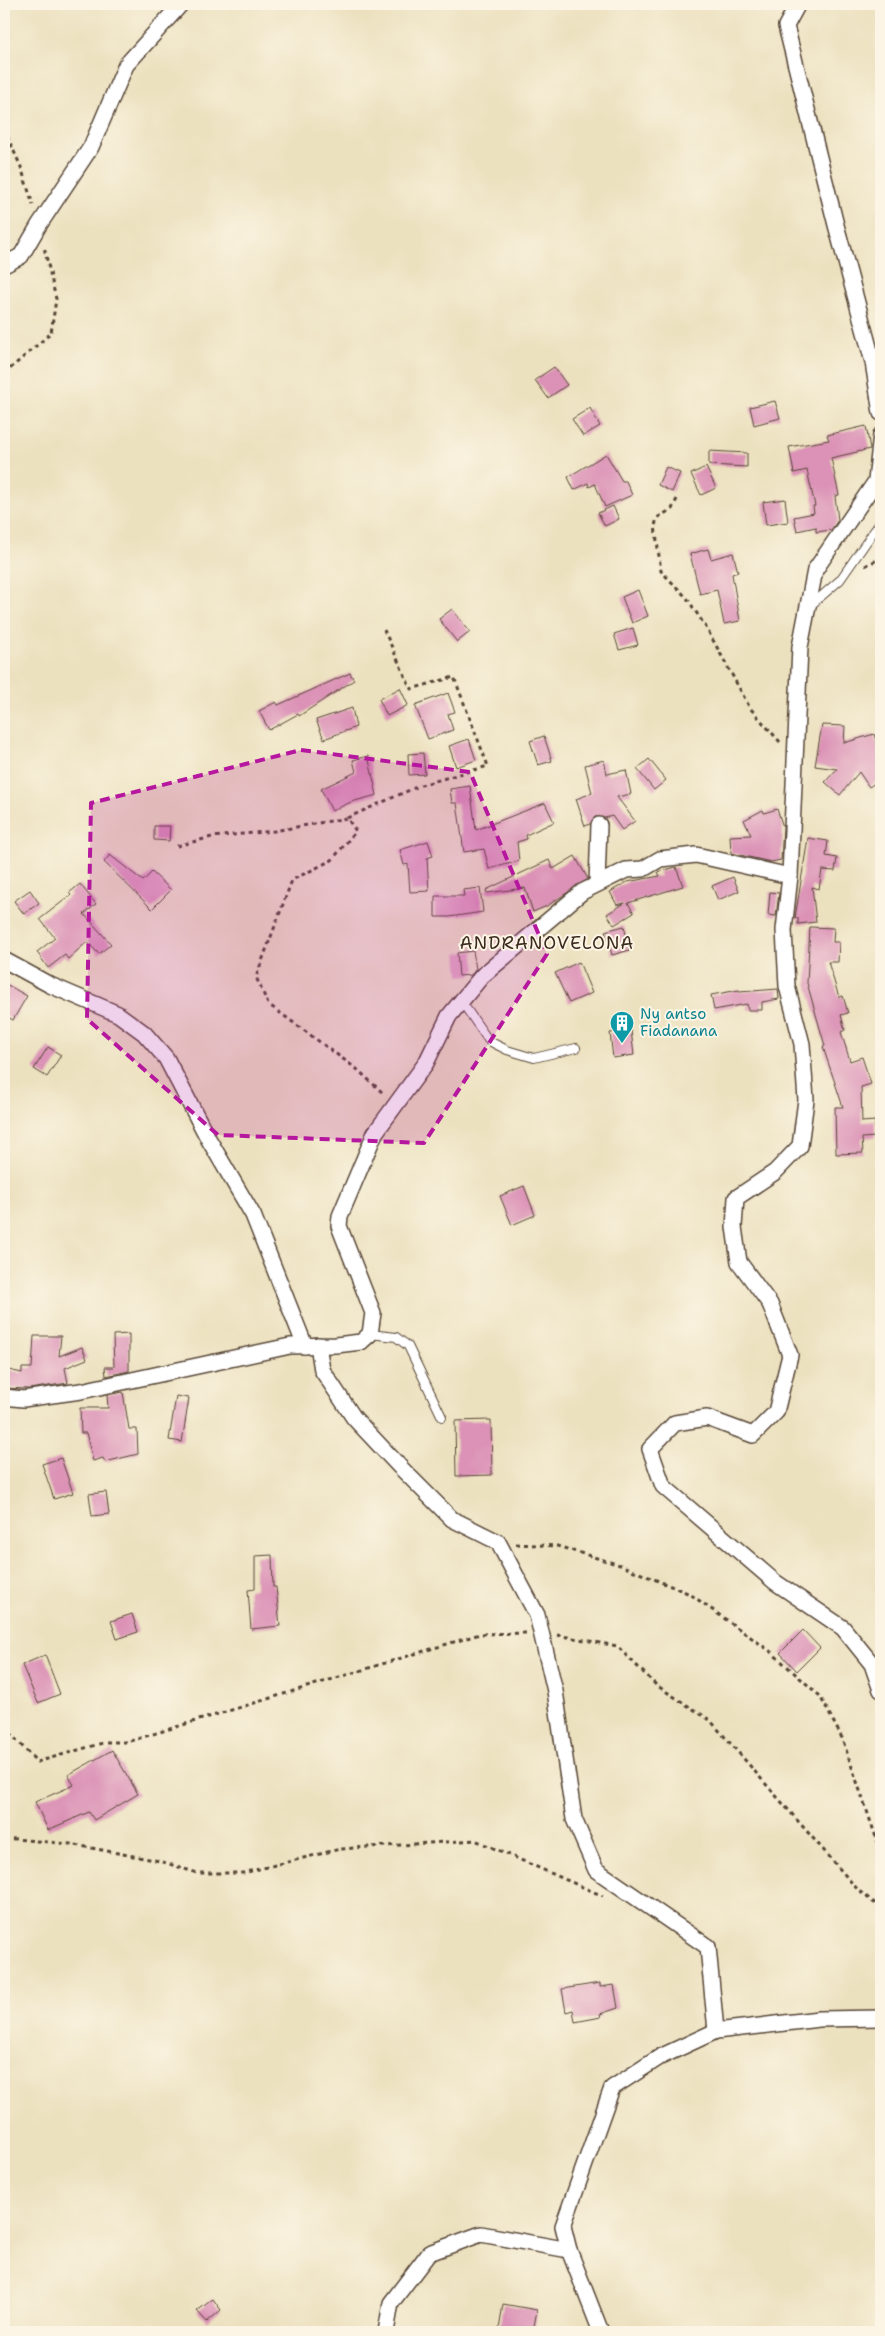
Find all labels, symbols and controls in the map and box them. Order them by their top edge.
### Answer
district label: ANDRANOVELONA [460,931,634,955]
place label: Ny antso Fiadanana [640,1004,718,1041]
building icon: Ny antso Fiadanana [609,1010,635,1044]

